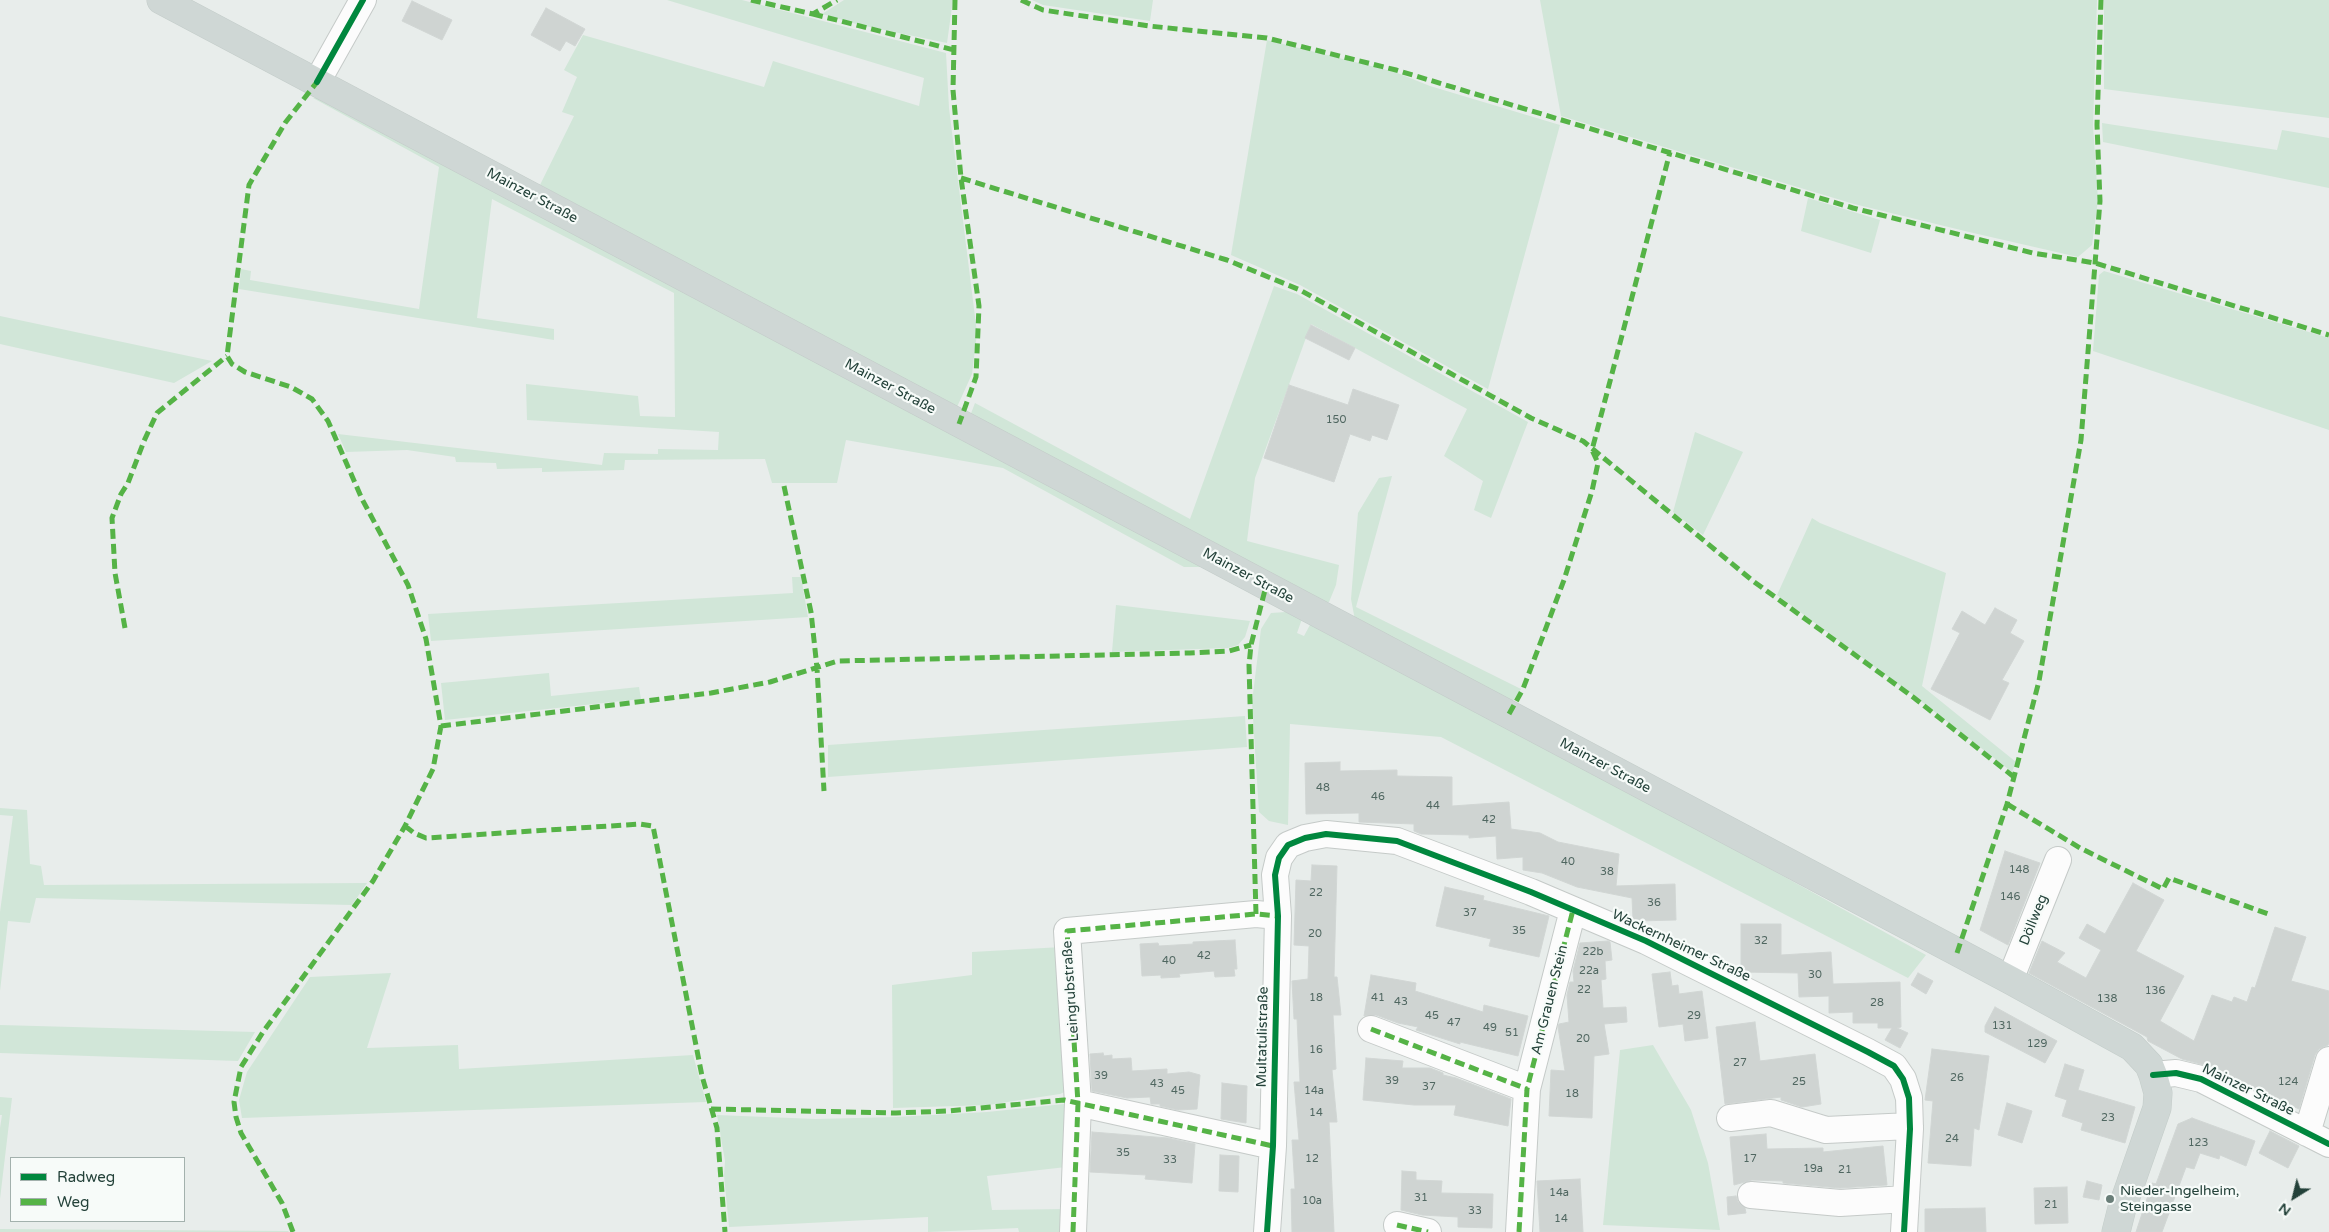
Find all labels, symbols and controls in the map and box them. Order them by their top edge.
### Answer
street label: Mainzer Straße [484,165,580,227]
street label: Mainzer Straße [842,356,938,418]
house number: 150 [1326,413,1346,427]
street label: Mainzer Straße [1200,545,1296,607]
street label: Mainzer Straße [1557,735,1653,797]
house number: 48 [1316,781,1330,795]
house number: 46 [1371,790,1385,804]
house number: 44 [1426,799,1440,813]
house number: 42 [1482,813,1496,827]
house number: 40 [1561,855,1575,869]
house number: 148 [2009,863,2029,877]
house number: 38 [1600,865,1614,879]
house number: 22 [1309,886,1323,900]
house number: 146 [2000,890,2020,904]
street label: Döllweg [2016,892,2052,948]
house number: 36 [1647,896,1661,910]
house number: 37 [1463,906,1477,920]
street label: Wackernheimer Straße [1609,906,1753,986]
house number: 35 [1512,924,1526,938]
house number: 20 [1308,927,1322,941]
house number: 32 [1754,934,1768,948]
street label: Leingrubstraße [1059,940,1083,1042]
street label: Am Grauen Stein [1528,943,1572,1057]
house number: 22b [1583,945,1603,959]
house number: 42 [1197,949,1211,963]
house number: 40 [1162,954,1176,968]
house number: 22a [1579,964,1599,978]
house number: 30 [1808,968,1822,982]
house number: 22 [1577,983,1591,997]
house number: 136 [2145,984,2165,998]
street label: Multatulistraße [1254,986,1272,1088]
house number: 18 [1309,991,1323,1005]
house number: 41 [1371,991,1385,1005]
house number: 138 [2097,992,2117,1006]
house number: 43 [1394,995,1408,1009]
house number: 28 [1870,996,1884,1010]
house number: 45 [1425,1009,1439,1023]
house number: 29 [1687,1009,1701,1023]
house number: 47 [1447,1016,1461,1030]
house number: 131 [1992,1019,2012,1033]
house number: 49 [1483,1021,1497,1035]
house number: 51 [1505,1026,1519,1040]
house number: 20 [1576,1032,1590,1046]
house number: 129 [2027,1037,2047,1051]
house number: 16 [1309,1043,1323,1057]
house number: 27 [1733,1056,1747,1070]
street label: Mainzer Straße [2199,1060,2297,1120]
house number: 39 [1094,1069,1108,1083]
house number: 26 [1950,1071,1964,1085]
house number: 39 [1385,1074,1399,1088]
house number: 25 [1792,1075,1806,1089]
house number: 124 [2278,1075,2298,1089]
house number: 43 [1150,1077,1164,1091]
house number: 37 [1422,1080,1436,1094]
house number: 45 [1171,1084,1185,1098]
house number: 14a [1304,1084,1324,1098]
house number: 18 [1565,1087,1579,1101]
house number: 14 [1309,1106,1323,1120]
house number: 23 [2101,1111,2115,1125]
house number: 24 [1945,1132,1959,1146]
house number: 123 [2188,1136,2208,1150]
house number: 35 [1116,1146,1130,1160]
house number: 12 [1305,1152,1319,1166]
house number: 17 [1743,1152,1757,1166]
house number: 33 [1163,1153,1177,1167]
legend [10,1157,185,1222]
house number: 19a [1803,1162,1823,1176]
house number: 21 [1838,1163,1852,1177]
text: Radweg [57,1168,115,1186]
north arrow [2269,1172,2319,1222]
place label: Nieder-Ingelheim, Steingasse [2120,1183,2239,1216]
house number: 14a [1549,1186,1569,1200]
house number: 31 [1414,1191,1428,1205]
text: Weg [57,1193,89,1211]
marker: Nieder-Ingelheim, Steingasse [2104,1193,2116,1205]
house number: 10a [1302,1194,1322,1208]
house number: 21 [2044,1198,2058,1212]
text: N [2275,1199,2294,1220]
house number: 33 [1468,1204,1482,1218]
house number: 14 [1554,1212,1568,1226]

